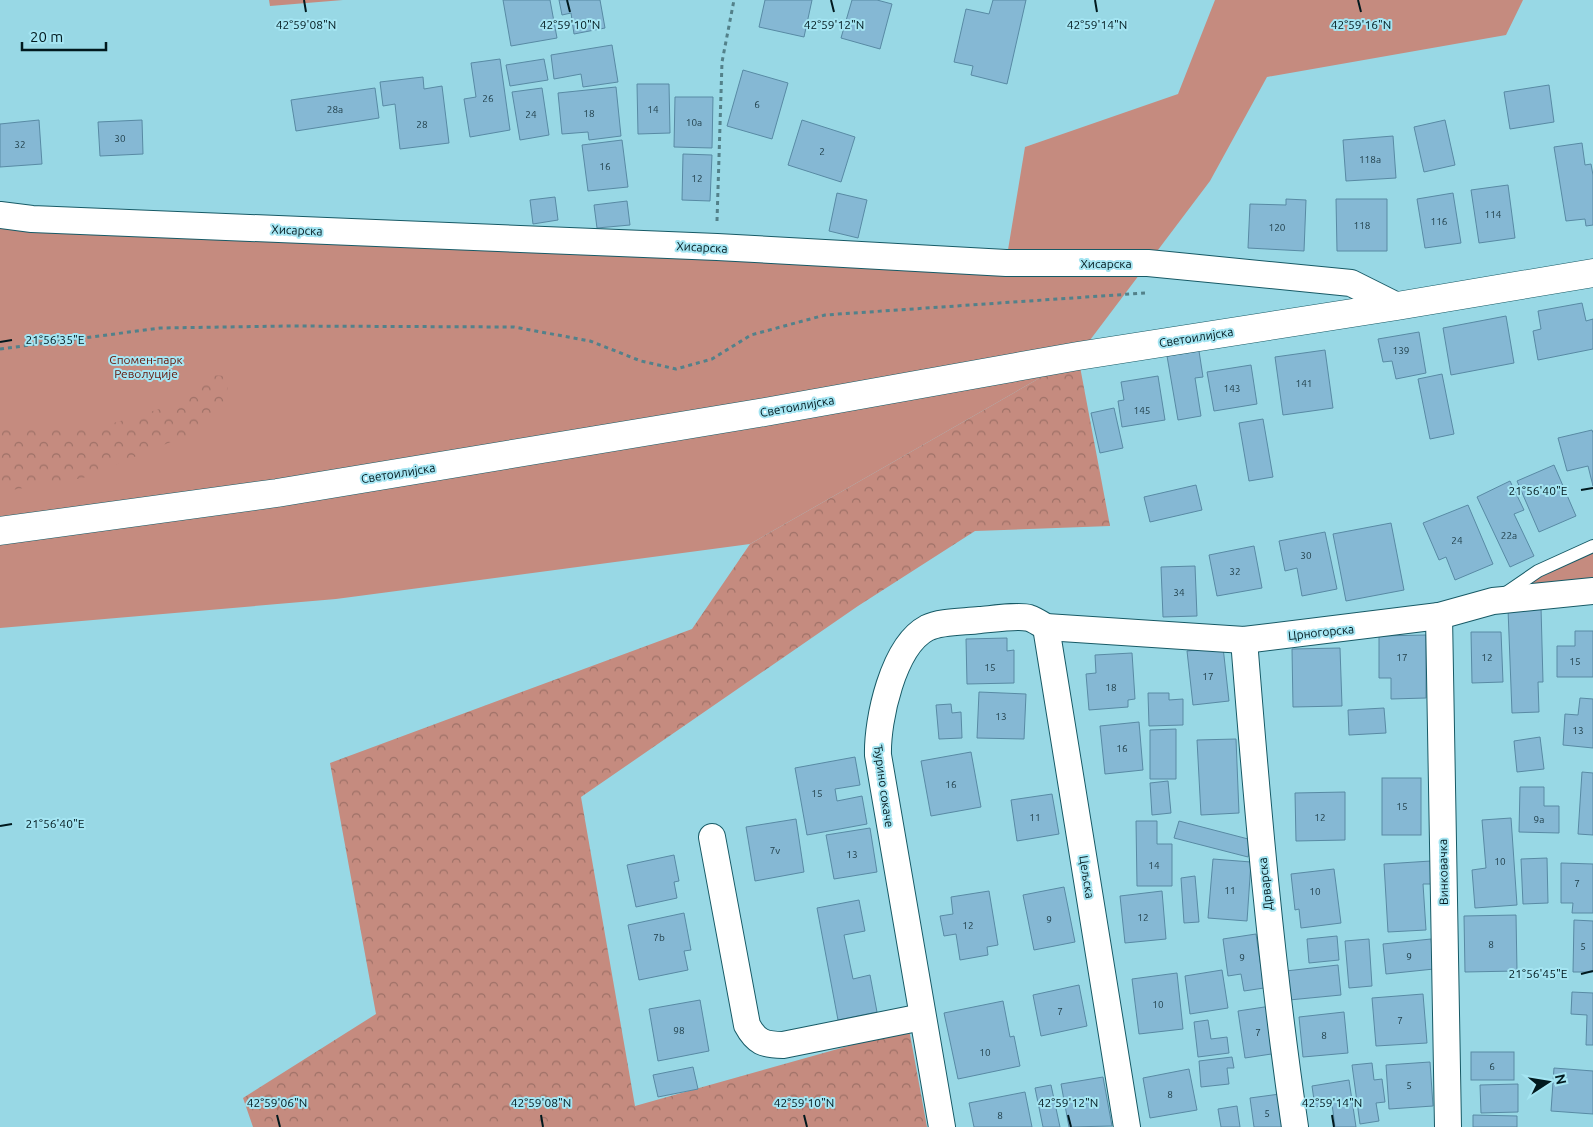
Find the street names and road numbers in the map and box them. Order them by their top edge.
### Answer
street label: Хисарска [271,223,323,237]
street label: Хисарска [676,239,728,255]
street label: Хисарска [1080,257,1132,270]
street label: Светоилијска [1158,325,1234,349]
street label: Светоилијска [759,393,835,419]
street label: Светоилијска [360,461,436,485]
street label: Црногорска [1287,622,1355,642]
street label: Ђурино сокаче [872,744,896,828]
street label: Винковачка [1436,839,1450,905]
street label: Цељска [1077,855,1097,899]
street label: Дрварска [1256,857,1274,911]

